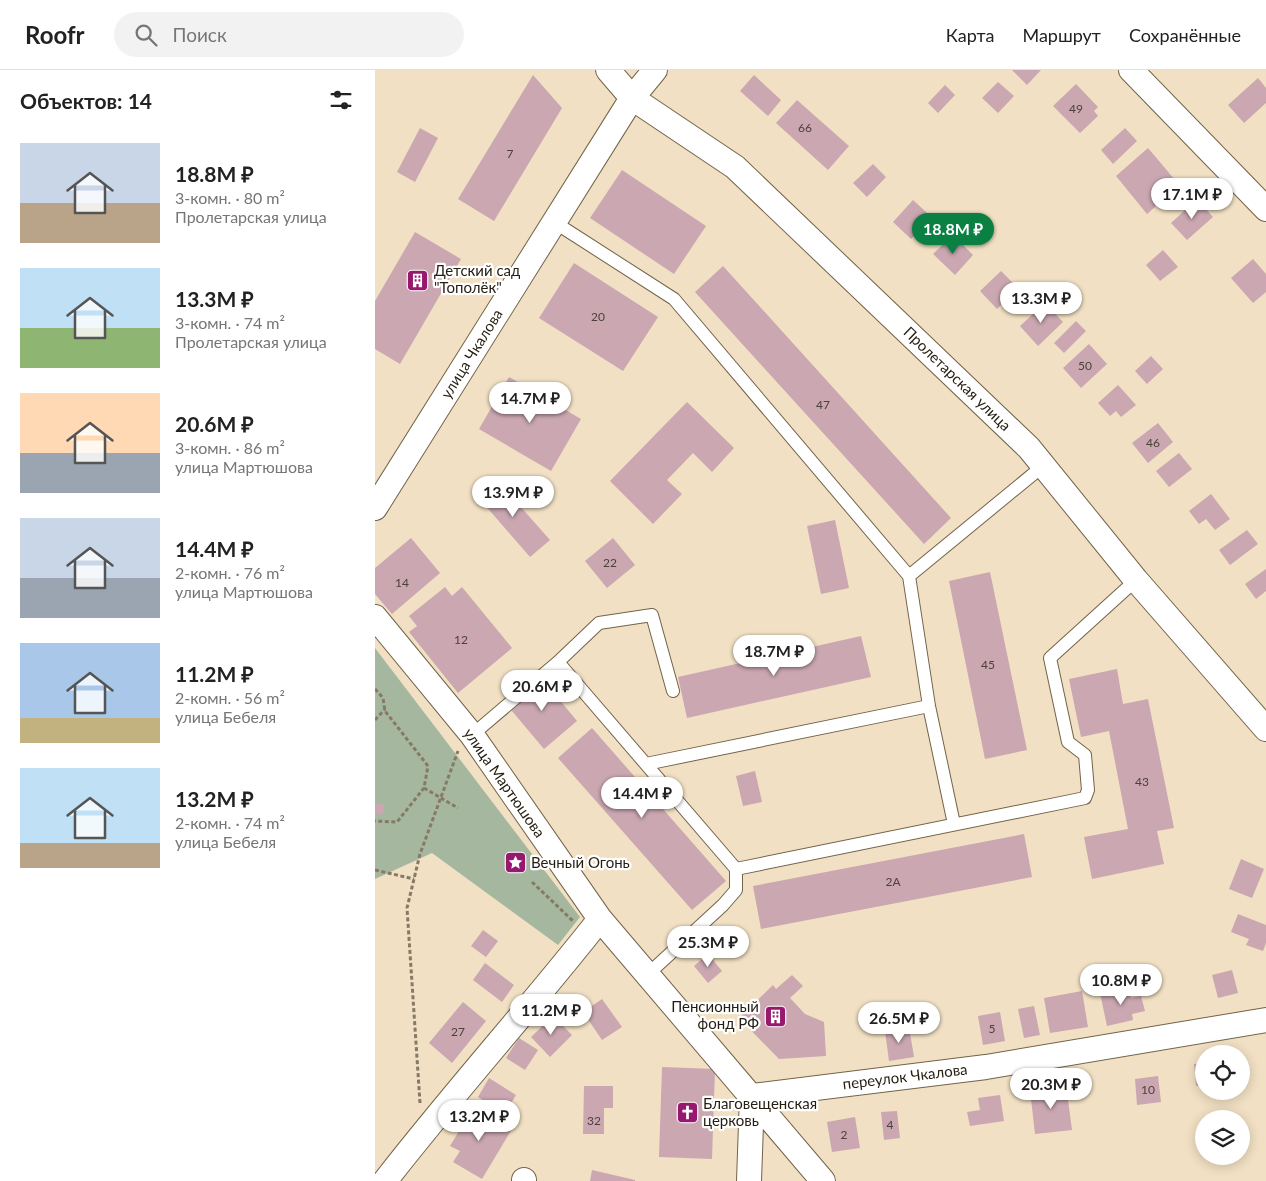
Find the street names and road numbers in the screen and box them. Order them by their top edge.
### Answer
street label: улица Чкалова [436,305,506,401]
street label: Пролетарская улица [900,322,1015,434]
street label: улица Мартюшова [460,724,549,841]
street label: переулок Чкалова [841,1059,968,1093]

